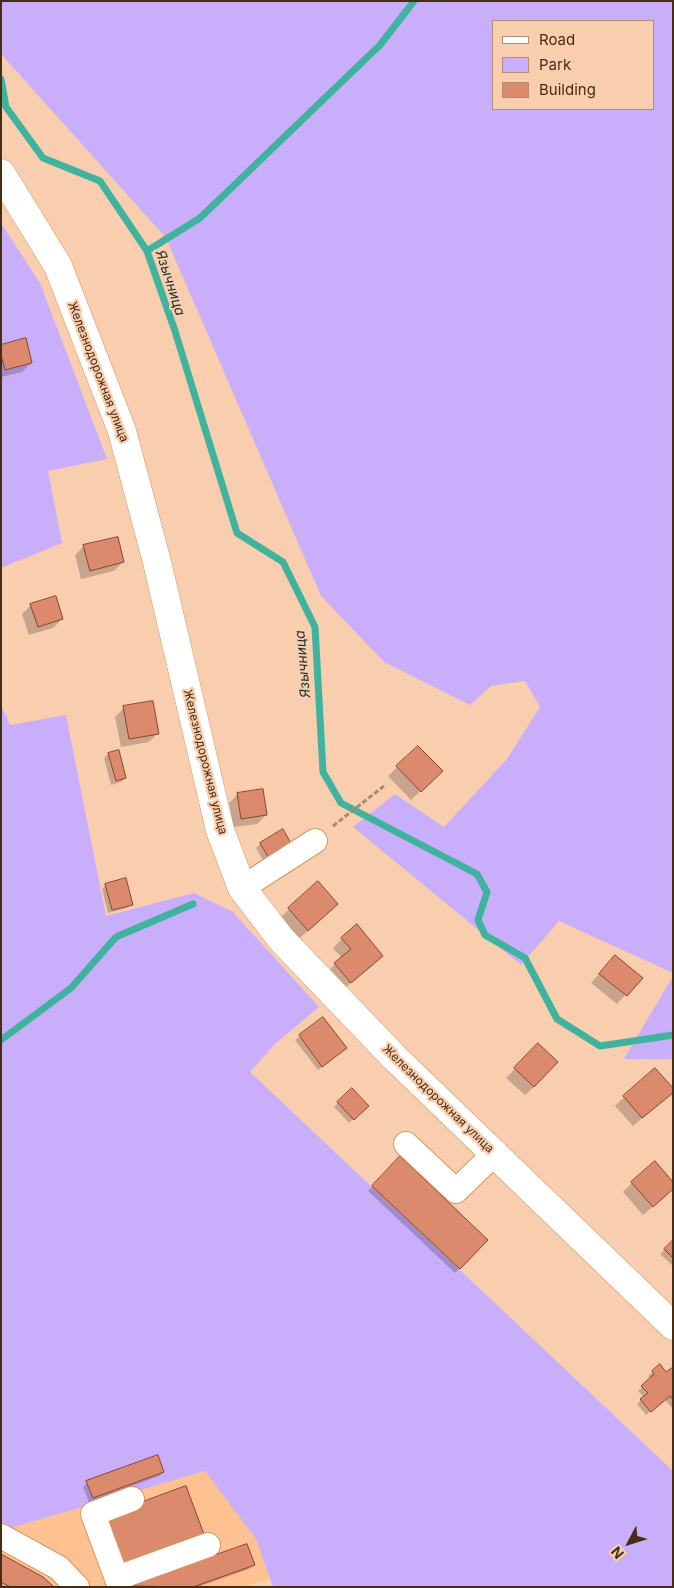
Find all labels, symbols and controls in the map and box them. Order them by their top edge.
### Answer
legend [492,20,654,110]
text: Road [539,30,575,49]
text: Park [539,55,571,74]
text: Building [539,80,596,99]
water label: Язычница [152,248,188,318]
street label: Железнодорожная улица [65,300,131,444]
water label: Язычница [292,629,314,699]
street label: Железнодорожная улица [180,688,230,836]
street label: Железнодорожная улица [379,1042,497,1156]
north arrow [604,1518,654,1568]
text: N [607,1543,627,1563]

